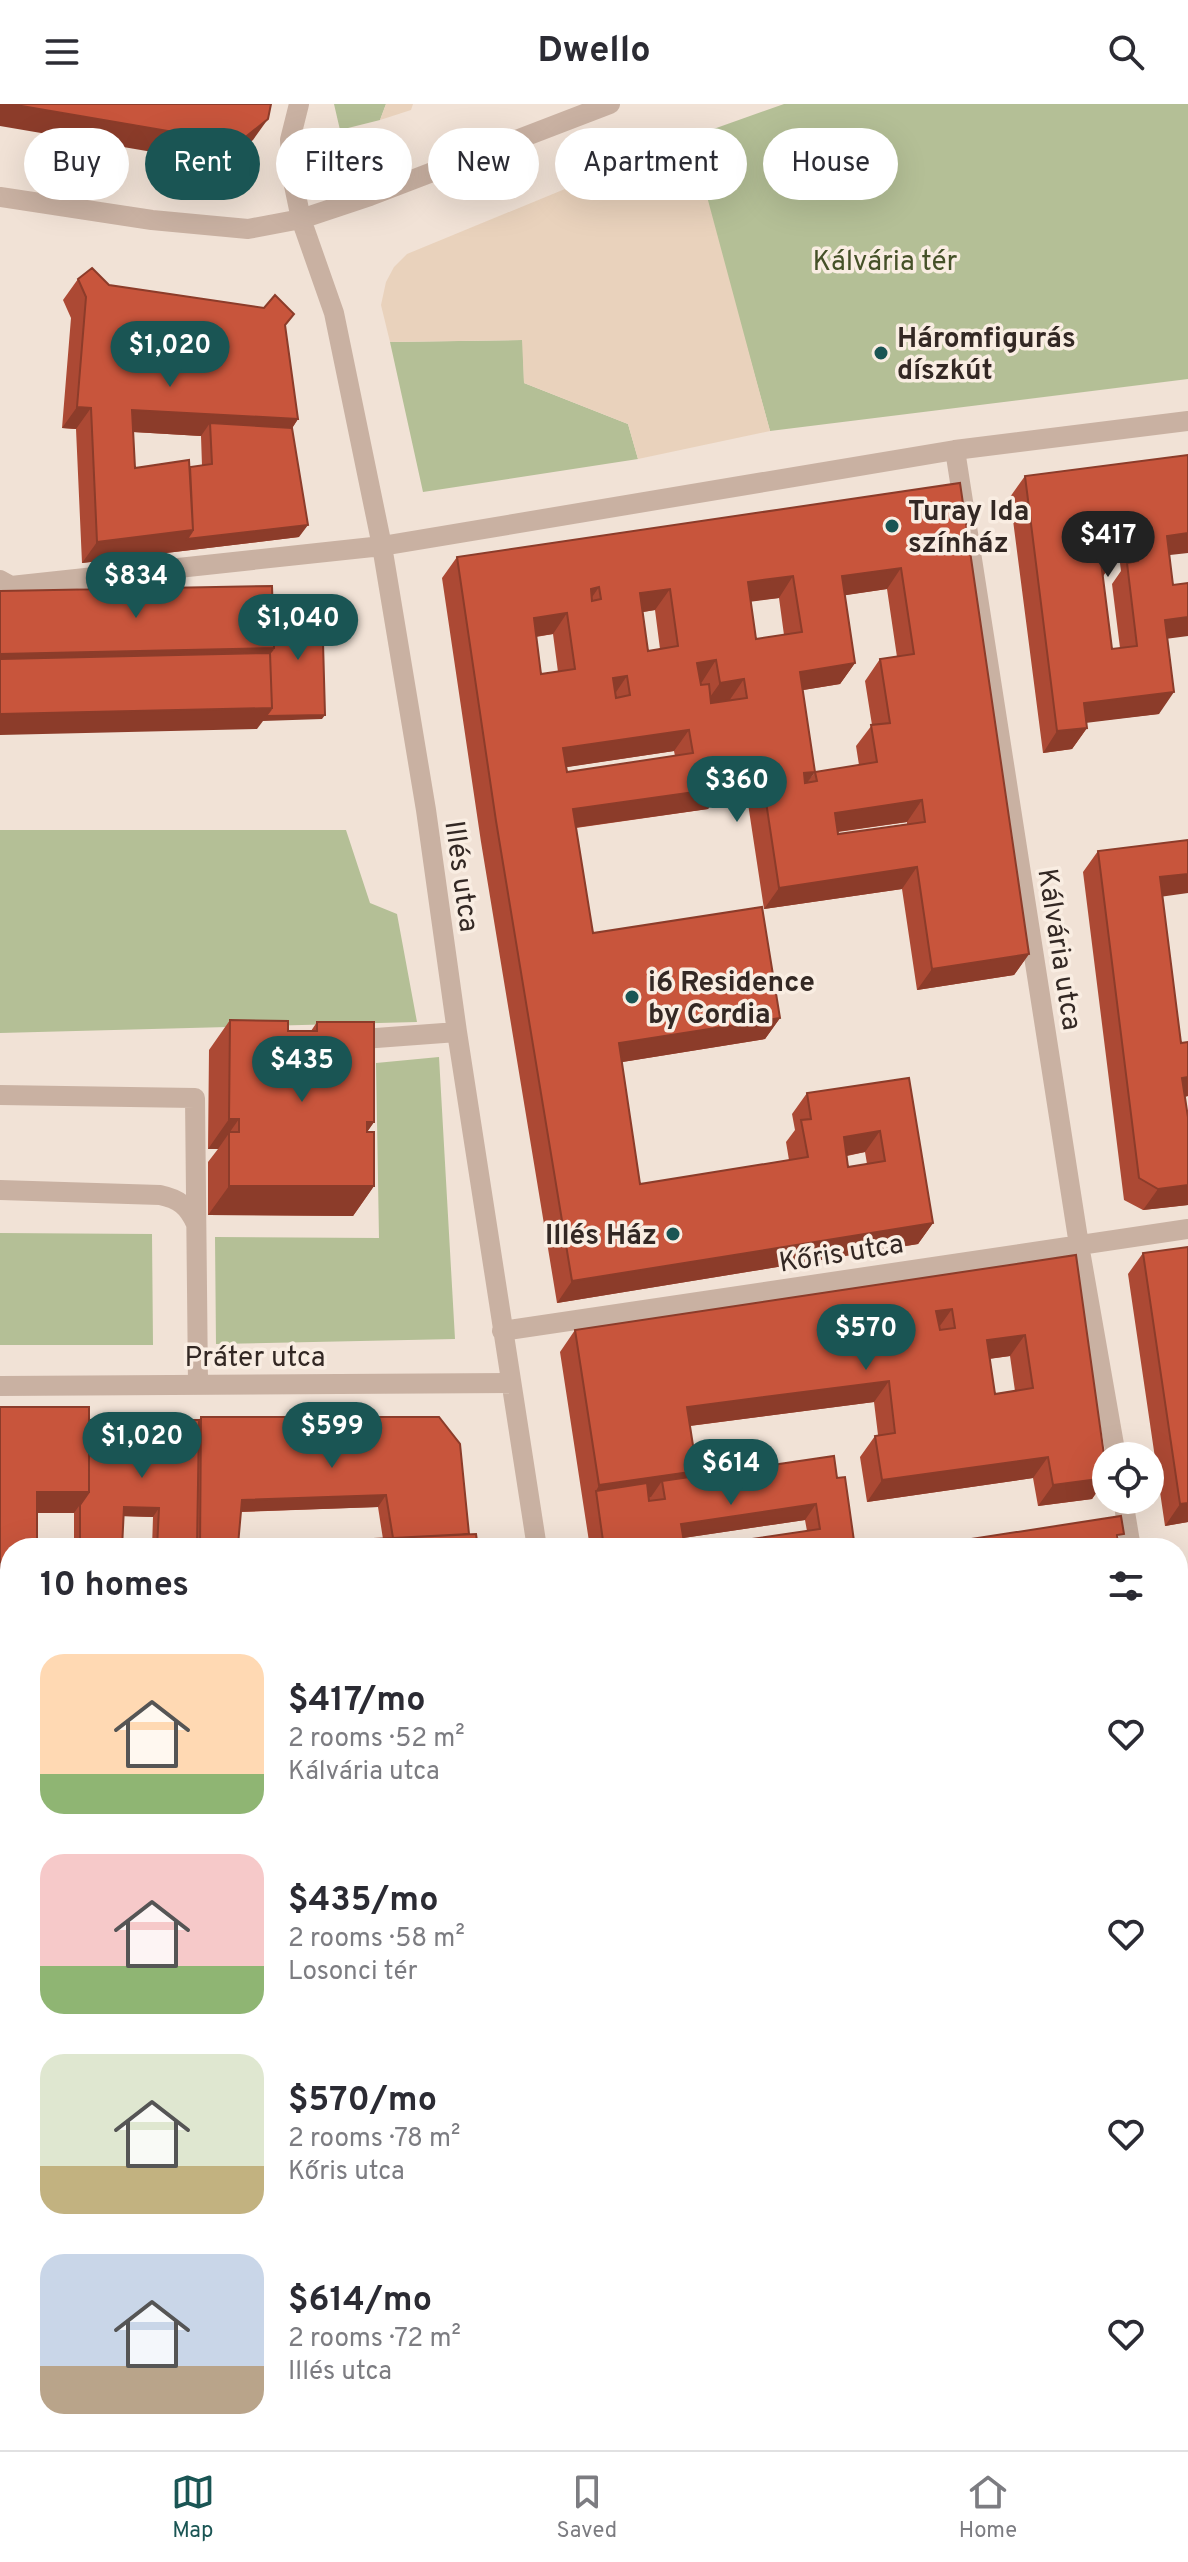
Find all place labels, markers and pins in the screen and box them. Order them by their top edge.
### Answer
pin: $1,020 [105,321,235,389]
place label: Háromfigurás díszkút [897,322,1076,390]
marker: Háromfigurás díszkút [872,344,890,362]
place label: Turay Ida színház [908,495,1029,563]
pin: $417 [1061,511,1155,579]
marker: Turay Ida színház [883,517,901,535]
pin: $834 [89,552,183,620]
pin: $1,040 [233,594,363,662]
pin: $360 [690,756,784,824]
place label: i6 Residence by Cordia [648,966,815,1034]
marker: i6 Residence by Cordia [623,988,641,1006]
pin: $435 [255,1036,349,1104]
place label: Illés Ház [545,1219,657,1255]
marker: Illés Ház [664,1225,682,1243]
pin: $570 [819,1304,913,1372]
pin: $599 [285,1402,379,1470]
pin: $1,020 [77,1412,207,1480]
pin: $614 [684,1439,778,1507]

